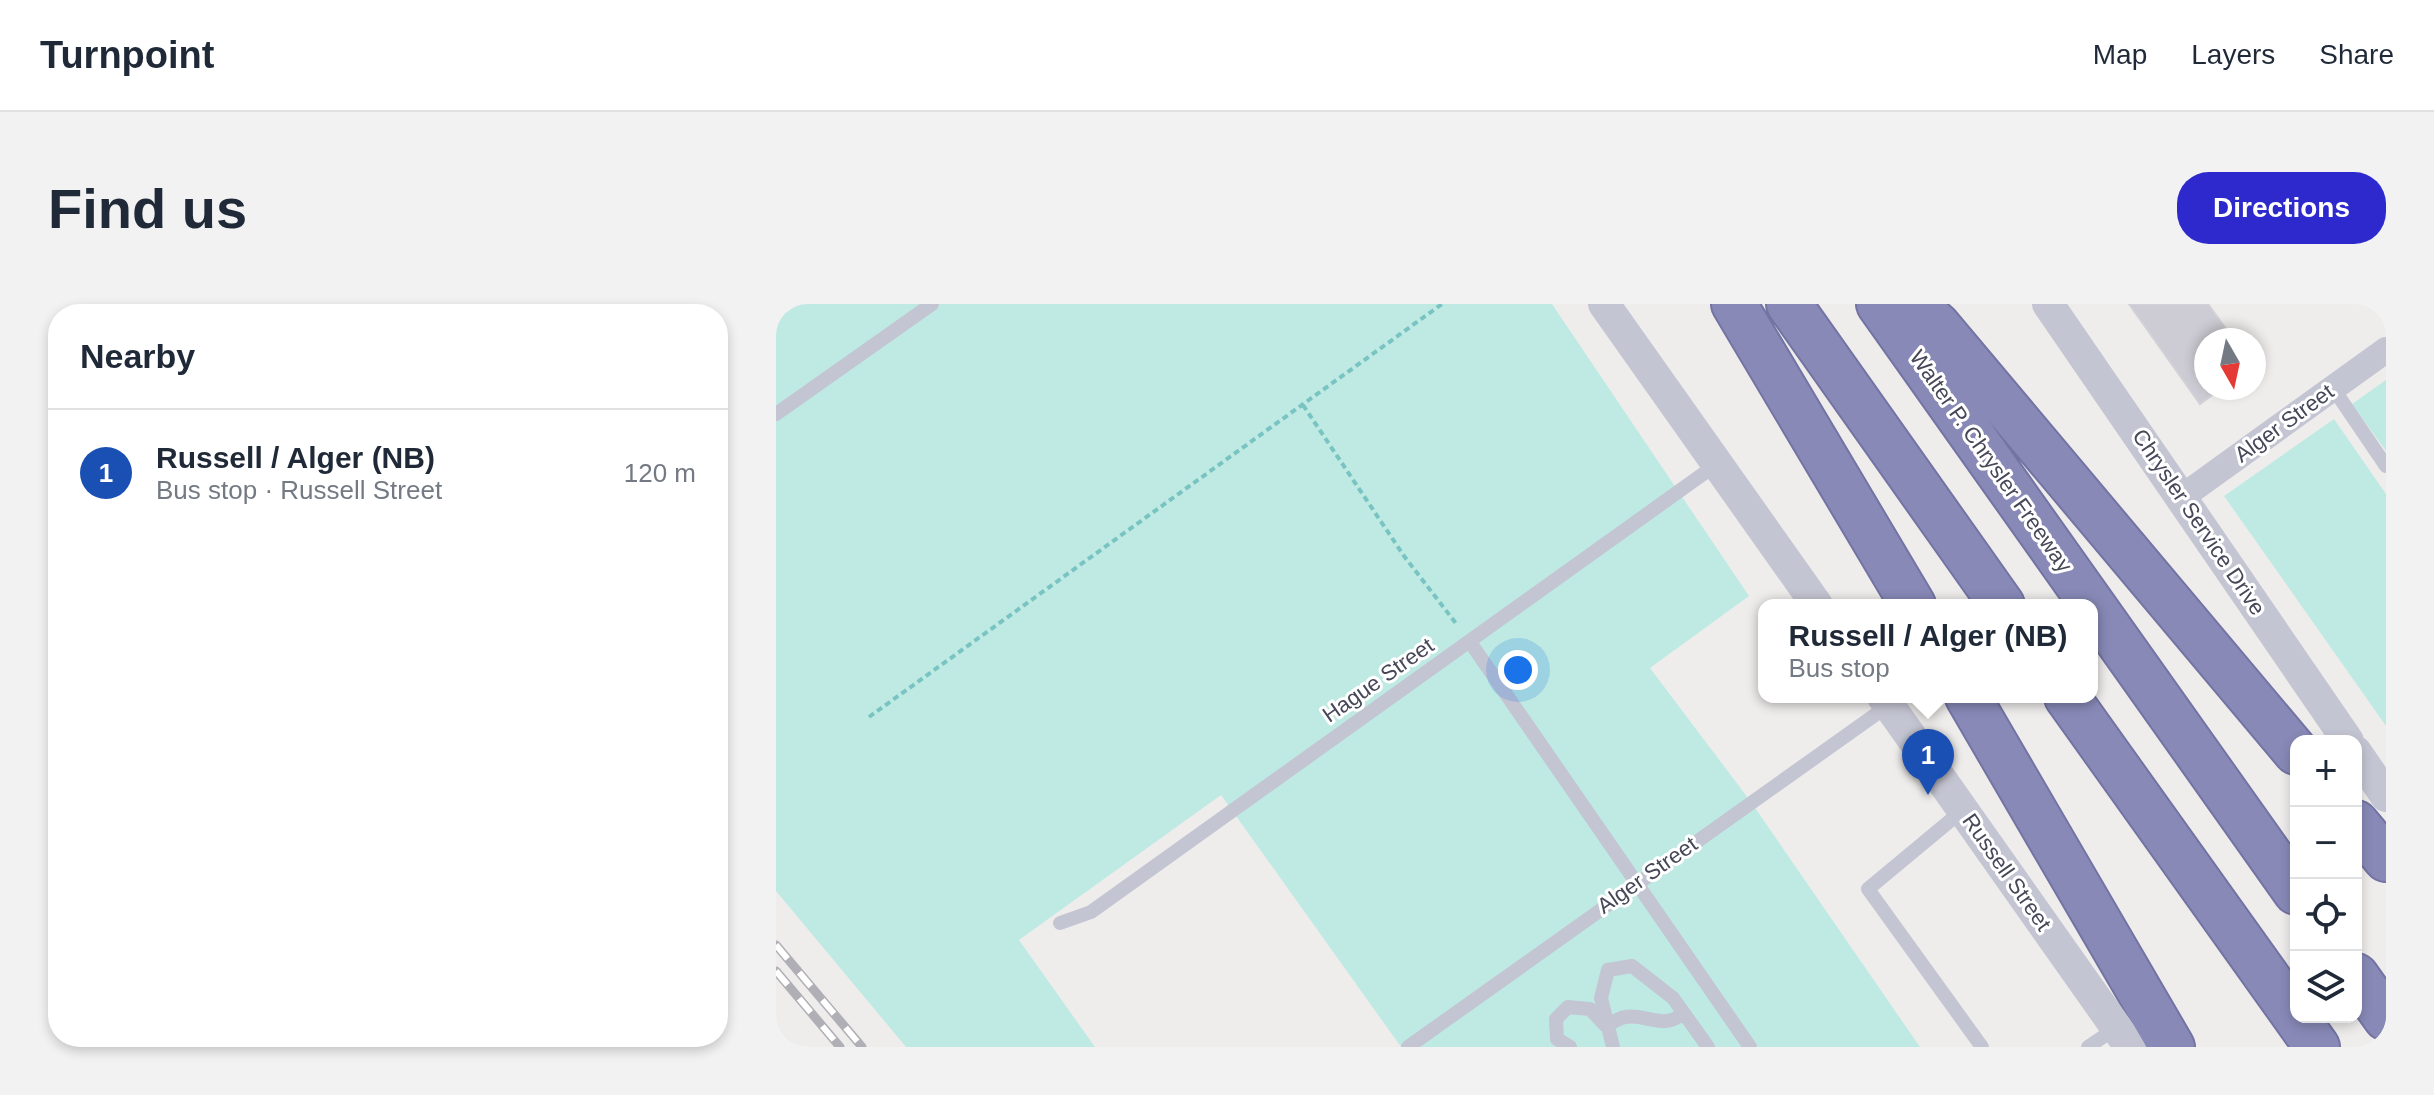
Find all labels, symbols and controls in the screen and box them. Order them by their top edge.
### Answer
text: Turnpoint [40,34,214,76]
text: Map [2093,39,2147,70]
text: Layers [2191,39,2275,70]
text: Share [2319,39,2394,70]
button: Directions [2177,172,2386,244]
text: Find us [48,177,247,240]
north arrow [2194,328,2266,400]
text: Nearby [80,337,195,375]
street label: Walter P. Chrysler Freeway [1905,345,2077,577]
street label: Alger Street [2230,379,2338,467]
street label: Chrysler Service Drive [2127,424,2271,620]
text: Russell / Alger (NB) [156,441,435,474]
text: 1 [99,458,113,488]
text: 120 m [624,458,696,488]
text: Bus stop · Russell Street [156,475,442,505]
popup [1758,599,2098,703]
text: Russell / Alger (NB) [1789,619,2067,652]
street label: Hague Street [1318,633,1438,727]
your location [1498,650,1538,690]
text: Bus stop [1789,653,1890,683]
pin: 1 [1902,729,1954,795]
map controls [2290,735,2362,1023]
button: + [2290,735,2362,807]
button: − [2290,807,2362,879]
street label: Russell Street [1957,809,2057,935]
street label: Alger Street [1592,831,1702,919]
button: locate [2290,879,2362,951]
button: layers [2290,951,2362,1023]

